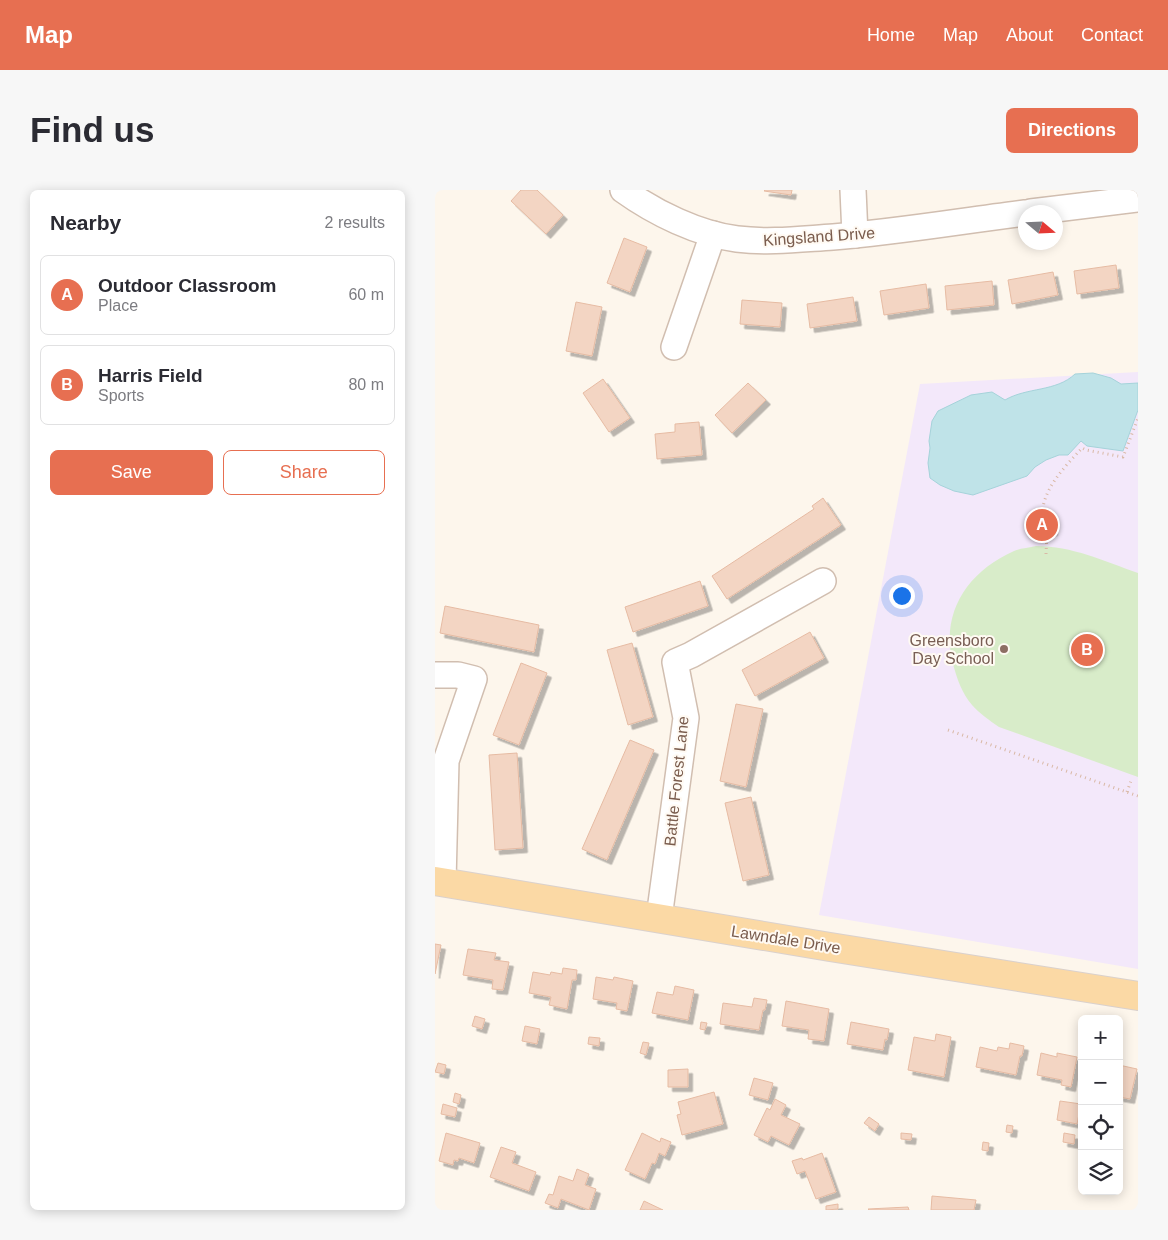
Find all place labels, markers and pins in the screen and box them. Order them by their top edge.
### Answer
pin: A [1026,506,1058,544]
pin: B [1071,631,1103,669]
place label: Greensboro Day School [910,632,994,667]
marker: Greensboro Day School [998,643,1010,655]

